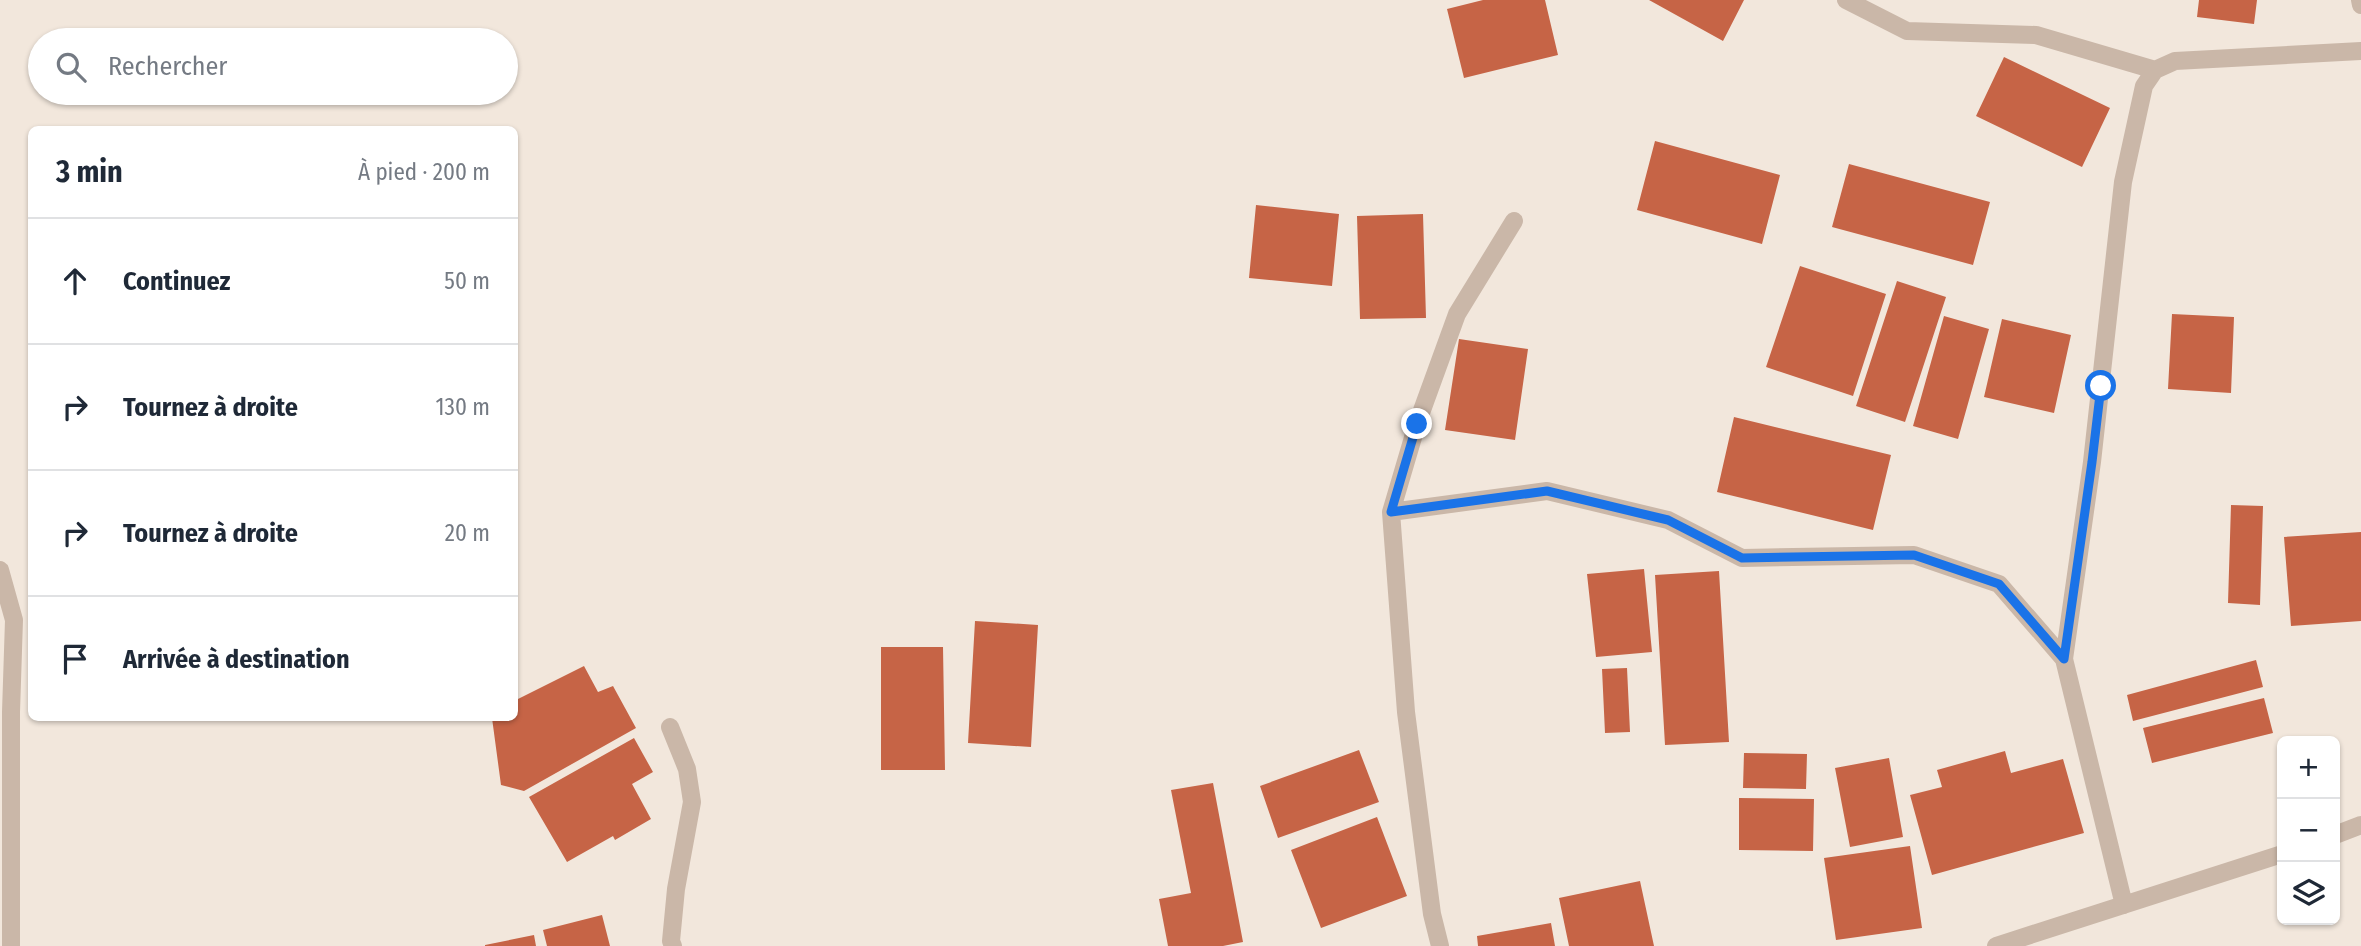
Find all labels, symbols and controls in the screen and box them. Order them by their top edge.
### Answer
search box [28,28,518,105]
icon: search [52,48,90,86]
text: Rechercher [108,51,227,82]
text: 3 min [56,154,123,190]
text: À pied · 200 m [358,158,490,186]
icon: ahead [56,262,94,300]
text: Continuez [123,266,230,297]
text: 50 m [444,267,490,295]
route start [2085,370,2116,401]
icon: right [56,388,94,426]
text: Tournez à droite [123,392,298,423]
text: 130 m [436,393,490,421]
route end [1401,408,1432,439]
icon: right [56,514,94,552]
text: Tournez à droite [123,518,298,549]
text: 20 m [445,519,490,547]
icon: arrive [56,640,94,678]
text: Arrivée à destination [123,644,350,675]
map controls [2277,736,2340,925]
button: + [2277,736,2340,799]
button: − [2277,799,2340,862]
button: layers [2277,862,2340,925]

